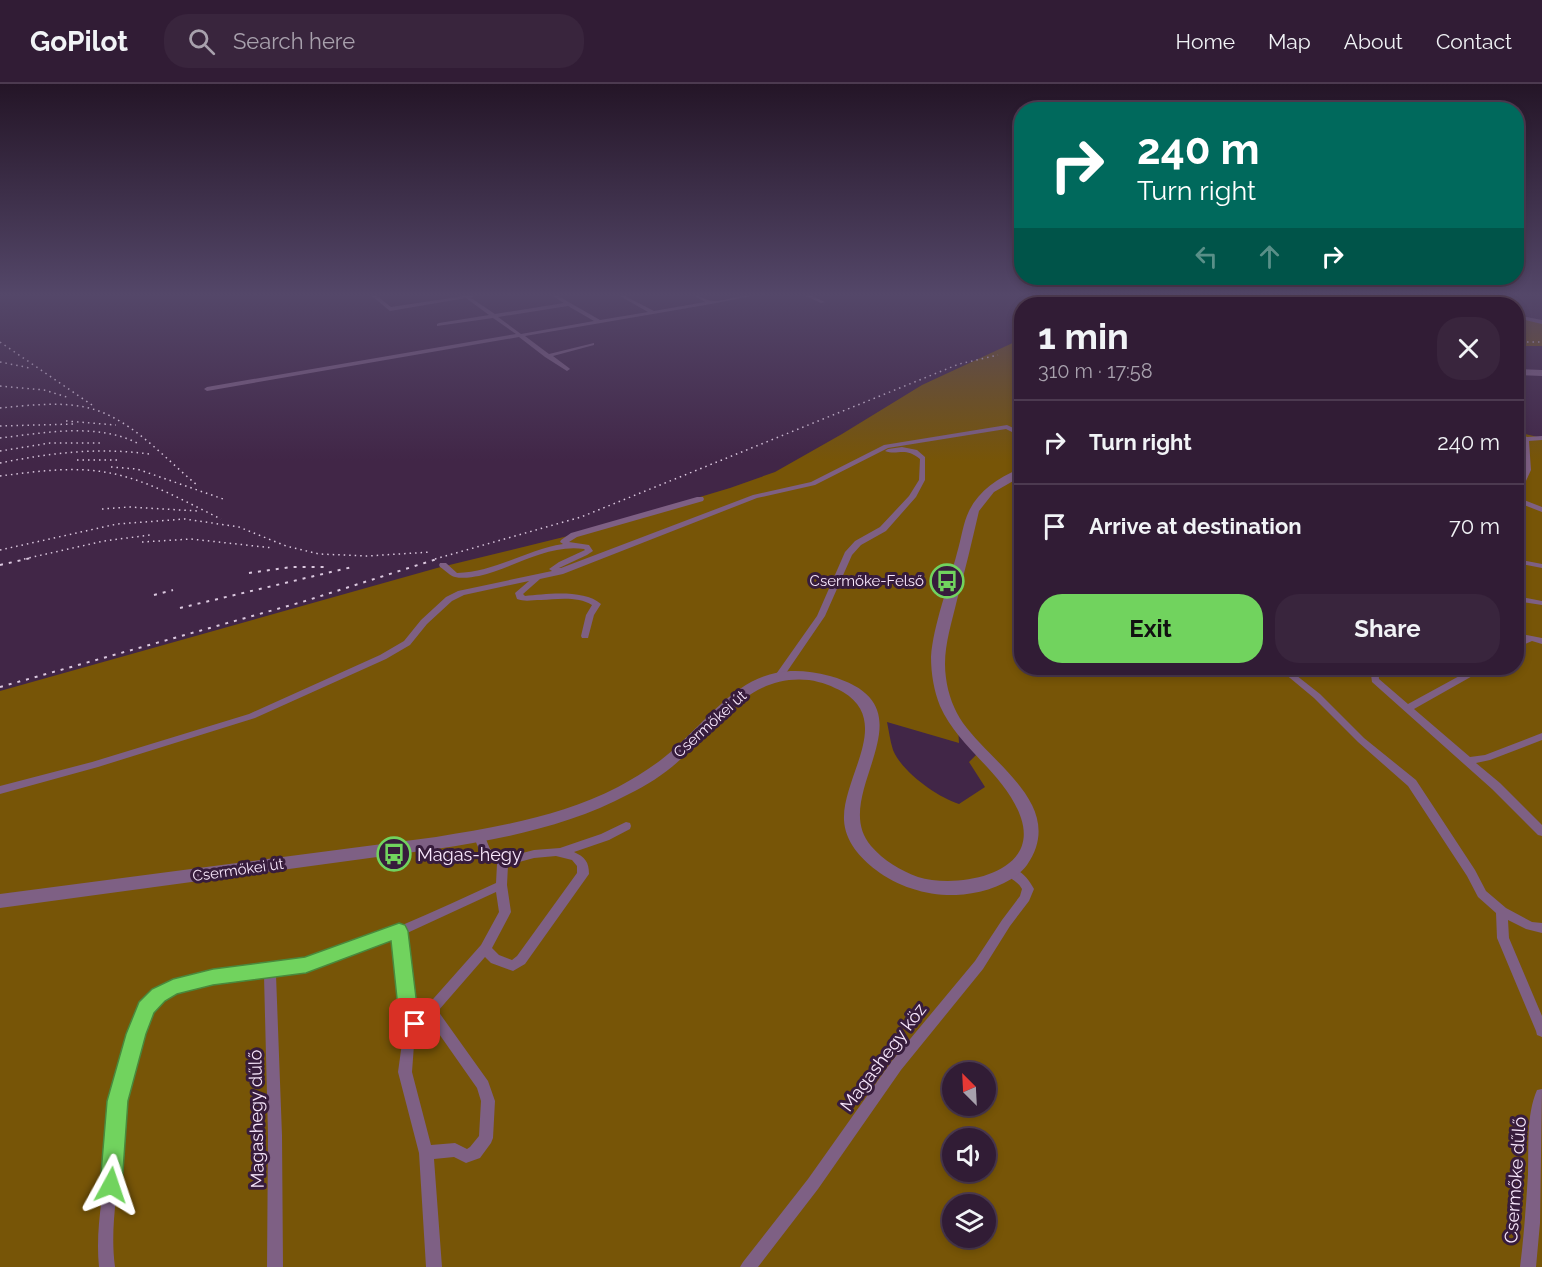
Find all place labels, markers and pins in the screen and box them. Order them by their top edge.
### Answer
bus stop icon: Csermőke-Felső [929,563,965,599]
place label: Csermőke-Felső [810,572,924,590]
bus stop icon: Magas-hegy [376,836,412,872]
place label: Magas-hegy [417,844,522,865]
pin [389,998,440,1049]

